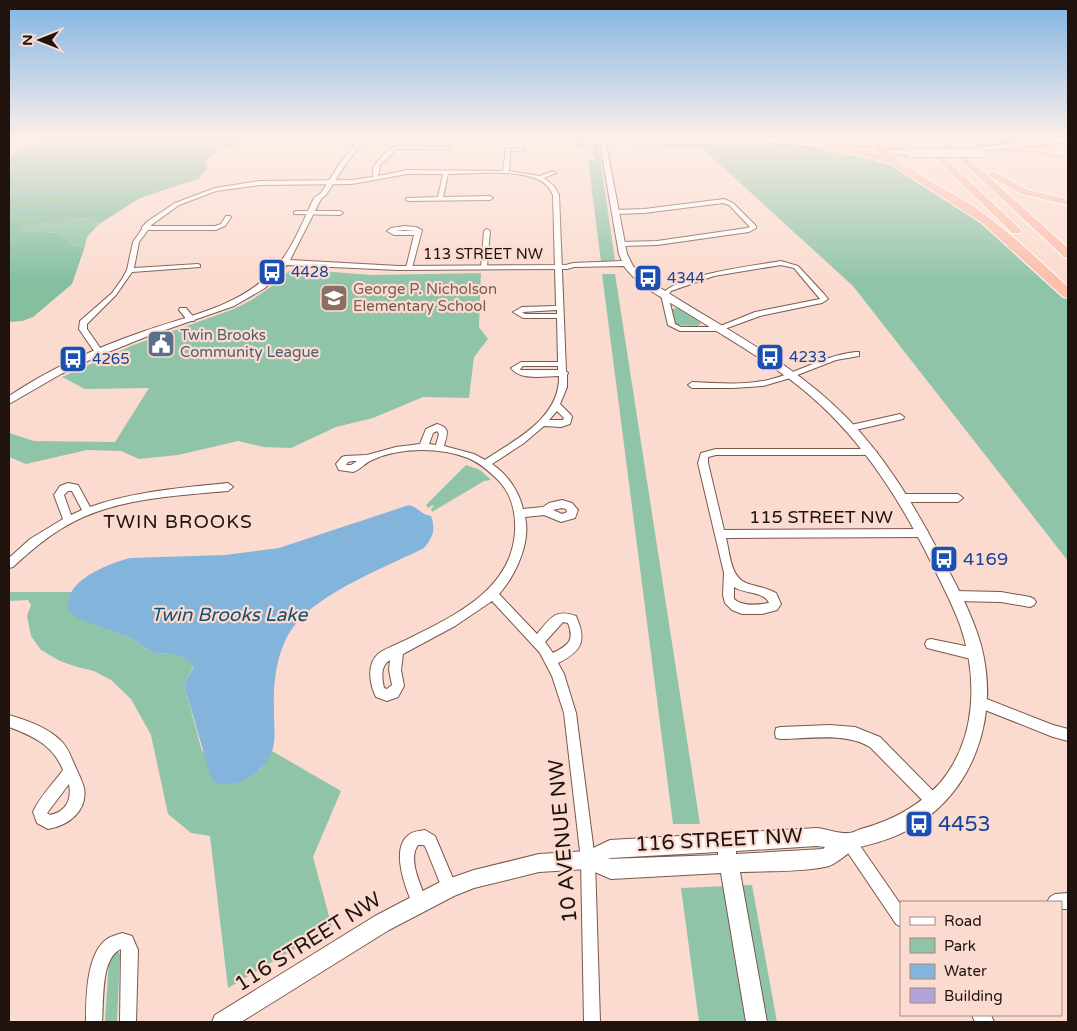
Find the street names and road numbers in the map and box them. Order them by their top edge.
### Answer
street label: 113 STREET NW [423,245,543,263]
street label: 115 STREET NW [749,506,893,528]
street label: 10 AVENUE NW [543,758,583,924]
street label: 116 STREET NW [634,823,804,857]
street label: 116 STREET NW [230,887,386,997]

